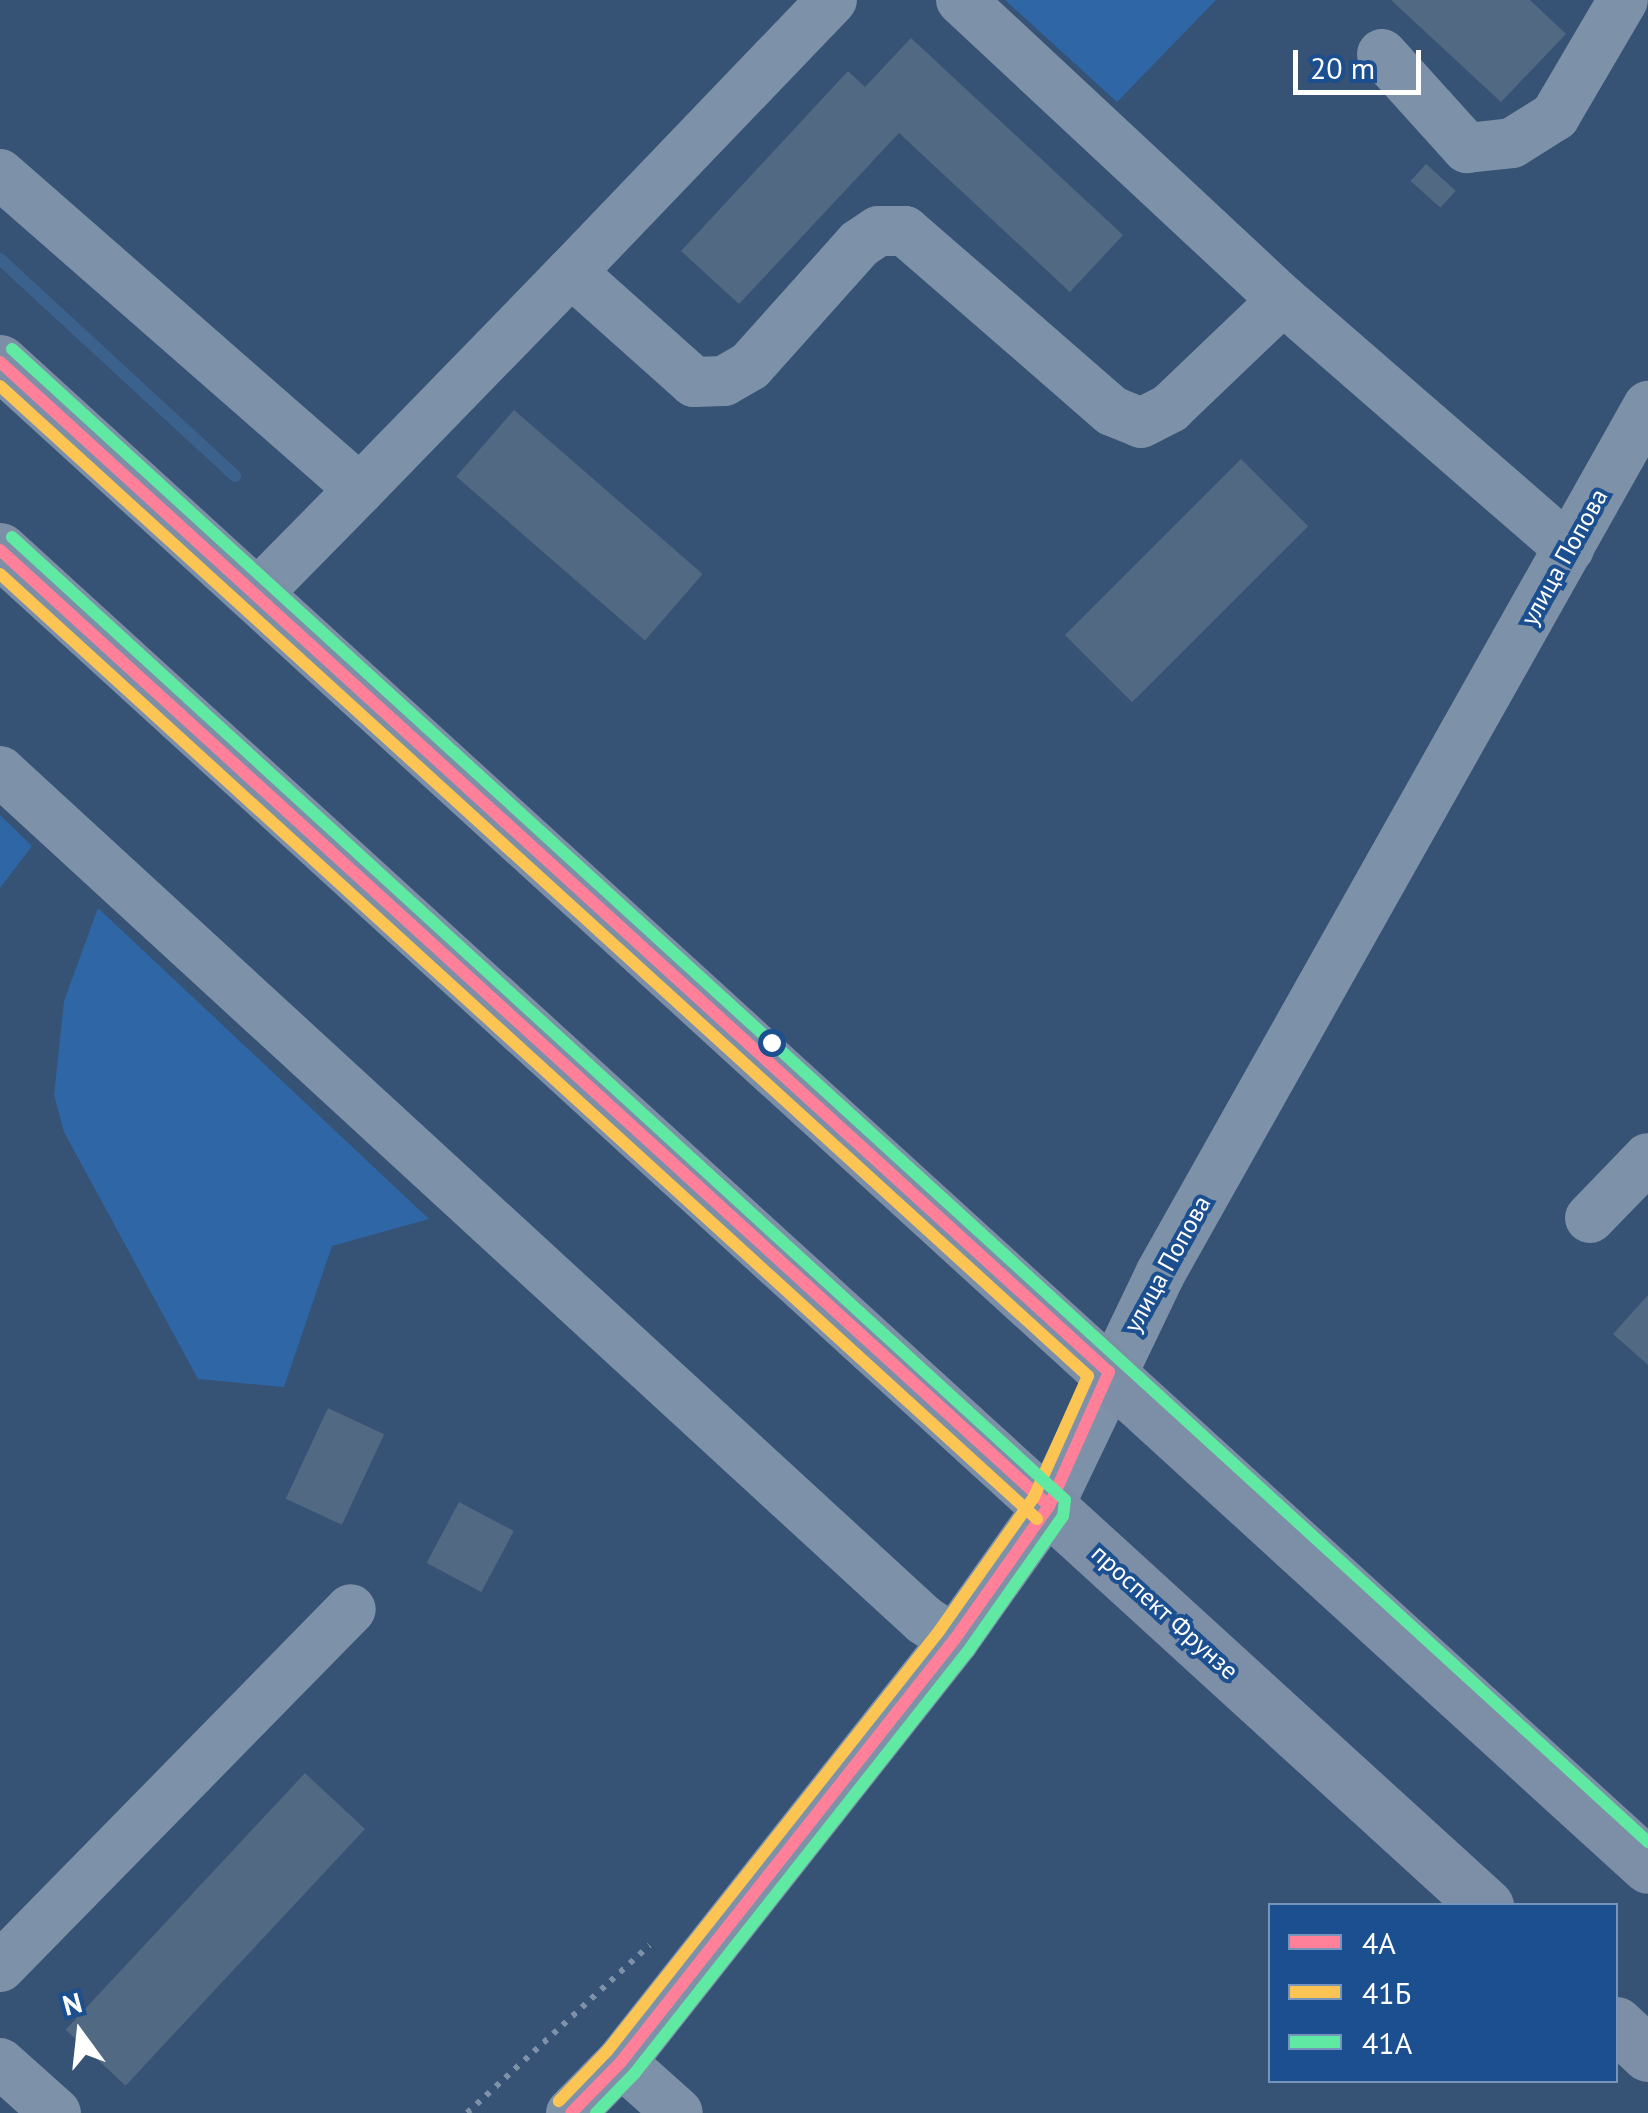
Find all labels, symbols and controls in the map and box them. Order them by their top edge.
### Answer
scale bar [1298,30,1426,92]
text: 20 m [1310,48,1375,87]
street label: улица Попова [1514,483,1614,631]
unlabelled marker [762,1033,782,1053]
street label: улица Попова [1117,1190,1217,1338]
street label: проспект Фрунзе [1085,1538,1245,1686]
legend [1268,1903,1618,2083]
text: 4А [1362,1923,1396,1962]
text: 41Б [1362,1973,1411,2012]
north arrow [30,1983,130,2083]
text: N [58,1983,86,2024]
text: 41А [1362,2023,1412,2062]

